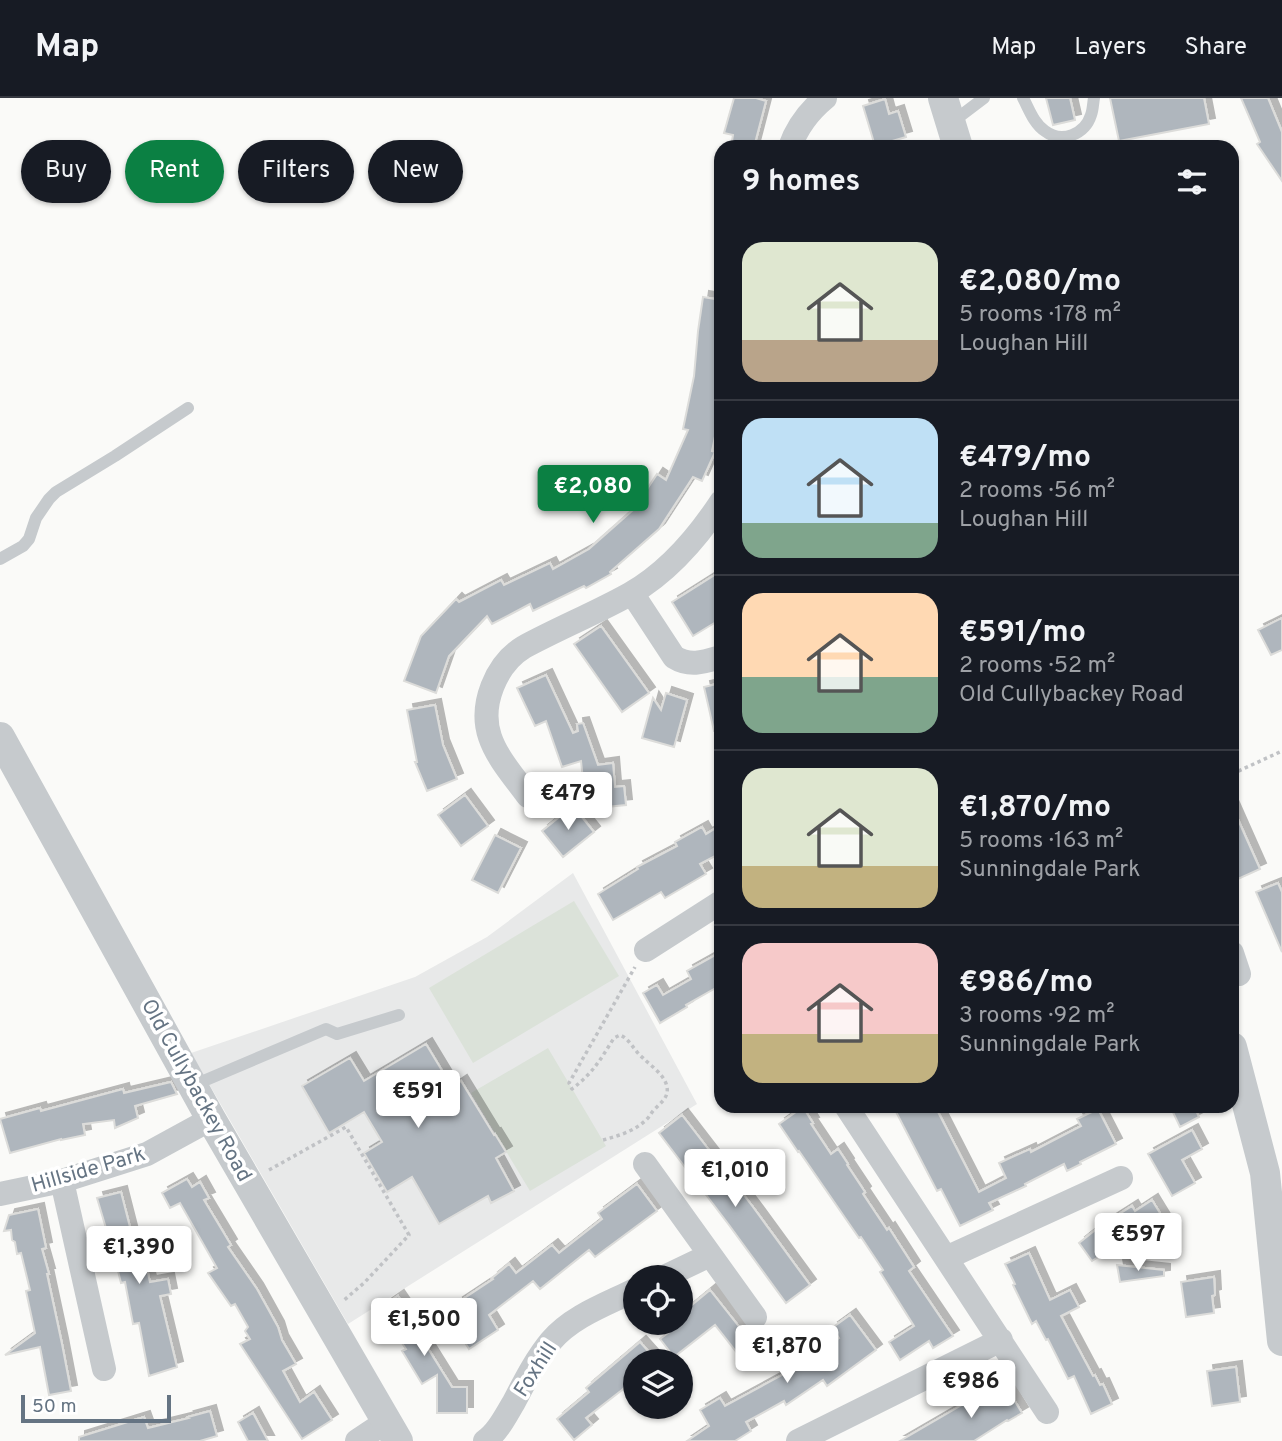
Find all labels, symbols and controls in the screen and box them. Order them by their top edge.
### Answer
text: Map [35,27,99,69]
text: Map [991,33,1036,63]
text: Layers [1074,33,1146,63]
text: Share [1184,33,1247,63]
chip: Buy [21,140,111,203]
chip: Rent [125,140,224,203]
chip: Filters [238,140,354,203]
chip: New [368,140,463,203]
icon: filters [1173,163,1211,201]
text: 9 homes [742,164,860,201]
text: €2,080/mo [959,264,1121,301]
icon: home [798,270,882,354]
text: 5 rooms · 178 m² [959,301,1121,330]
text: Loughan Hill [959,330,1088,359]
text: €479/mo [959,440,1091,477]
icon: home [798,446,882,530]
pin: €2,080 [536,466,650,525]
text: €2,080 [554,473,632,502]
text: 2 rooms · 56 m² [959,477,1115,506]
text: Loughan Hill [959,506,1088,535]
text: €591/mo [959,615,1086,652]
icon: home [798,621,882,705]
text: 2 rooms · 52 m² [959,652,1115,681]
text: Old Cullybackey Road [959,681,1184,710]
pin: €479 [527,772,609,832]
text: €479 [540,780,596,809]
text: €1,870/mo [959,790,1111,827]
icon: home [798,796,882,880]
text: 5 rooms · 163 m² [959,827,1123,856]
text: Sunningdale Park [959,856,1140,885]
text: €986/mo [959,965,1093,1002]
icon: home [798,971,882,1055]
street label: Old Cullybackey Road [134,994,257,1187]
text: 3 rooms · 92 m² [959,1002,1115,1031]
text: Sunningdale Park [959,1031,1140,1060]
pin: €591 [377,1070,459,1130]
text: €591 [392,1078,444,1107]
street label: Hillside Park [28,1141,149,1200]
pin: €1,010 [678,1150,792,1209]
text: €1,010 [700,1157,770,1186]
pin: €597 [1097,1214,1179,1273]
text: €597 [1111,1221,1165,1250]
pin: €1,390 [82,1226,196,1286]
text: €1,390 [103,1234,175,1263]
map controls [623,1265,693,1419]
button: locate [623,1265,693,1335]
pin: €1,500 [367,1298,481,1358]
text: €1,500 [387,1306,461,1335]
pin: €1,870 [730,1326,844,1385]
text: €1,870 [751,1333,823,1362]
street label: Foxhill [508,1337,564,1403]
button: layers [623,1349,693,1419]
pin: €986 [930,1360,1012,1420]
text: €986 [942,1368,1000,1397]
scale bar [21,1392,172,1424]
text: 50 m [32,1395,77,1419]

